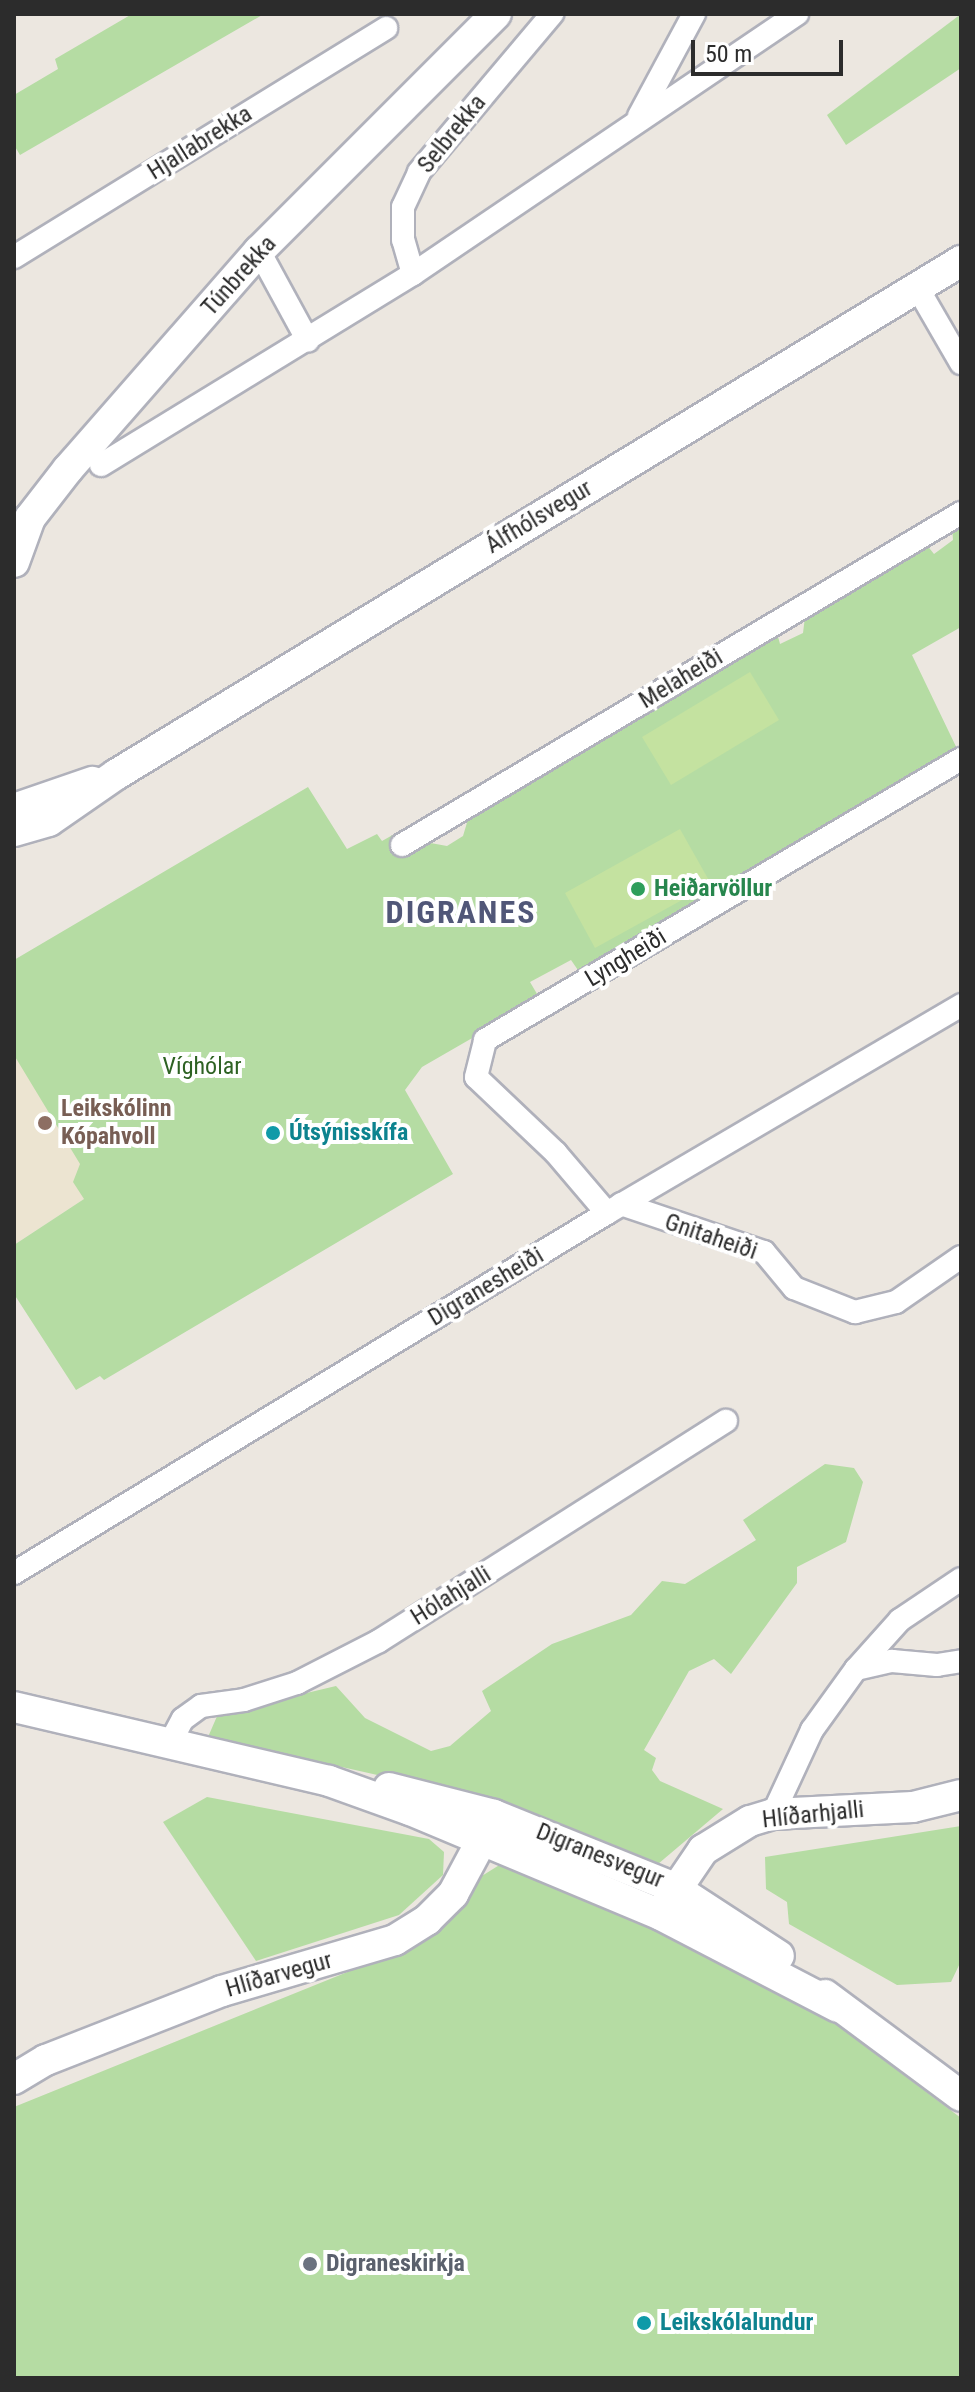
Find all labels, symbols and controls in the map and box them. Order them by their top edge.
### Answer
scale bar [695,24,847,74]
text: 50 m [705,40,752,68]
street label: Selbrekka [412,89,492,179]
street label: Hjallabrekka [143,100,257,186]
street label: Túnbrekka [196,230,282,322]
street label: Álfhólsvegur [481,474,597,560]
street label: Melaheiði [634,643,728,715]
place label: Heiðarvöllur [654,875,772,903]
marker: Heiðarvöllur [629,880,647,898]
district label: DIGRANES [386,893,536,931]
street label: Lyngheiði [580,923,672,993]
park label: Víghólar [163,1053,241,1081]
place label: Leikskólinn Kópahvoll [61,1095,172,1151]
marker: Leikskólinn Kópahvoll [36,1114,54,1132]
place label: Útsýnisskífa [289,1119,408,1147]
marker: Útsýnisskífa [264,1124,282,1142]
street label: Gnitaheiði [661,1208,761,1266]
street label: Digranesheiði [423,1241,549,1333]
street label: Hólahjalli [406,1560,496,1632]
street label: Hlíðarhjalli [761,1795,865,1835]
street label: Digranesvegur [532,1817,668,1895]
street label: Hlíðarvegur [222,1946,336,2004]
place label: Digraneskirkja [326,2250,465,2278]
marker: Digraneskirkja [301,2255,319,2273]
place label: Leikskólalundur [660,2309,813,2337]
marker: Leikskólalundur [635,2314,653,2332]

